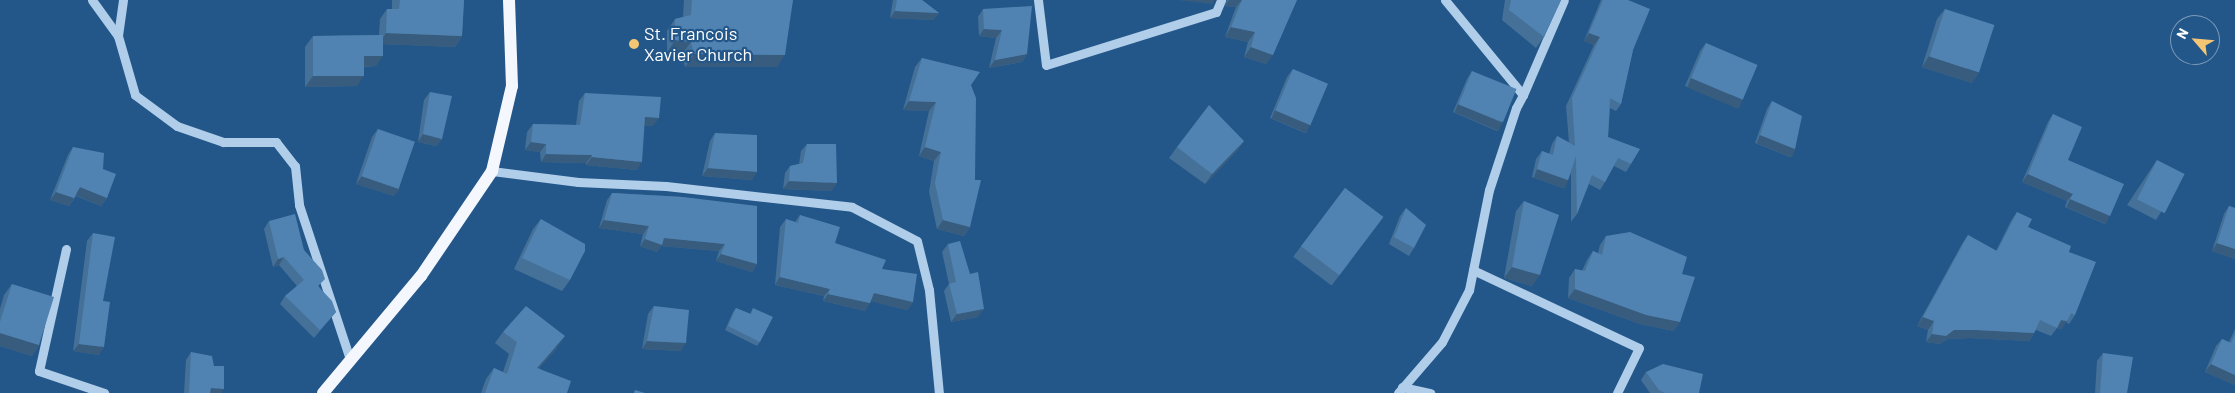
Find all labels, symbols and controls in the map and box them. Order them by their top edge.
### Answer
north arrow [2170,15,2220,65]
place label: St. Francois Xavier Church [644,23,752,66]
text: N [2172,25,2192,41]
marker: St. Francois Xavier Church [628,38,640,50]

